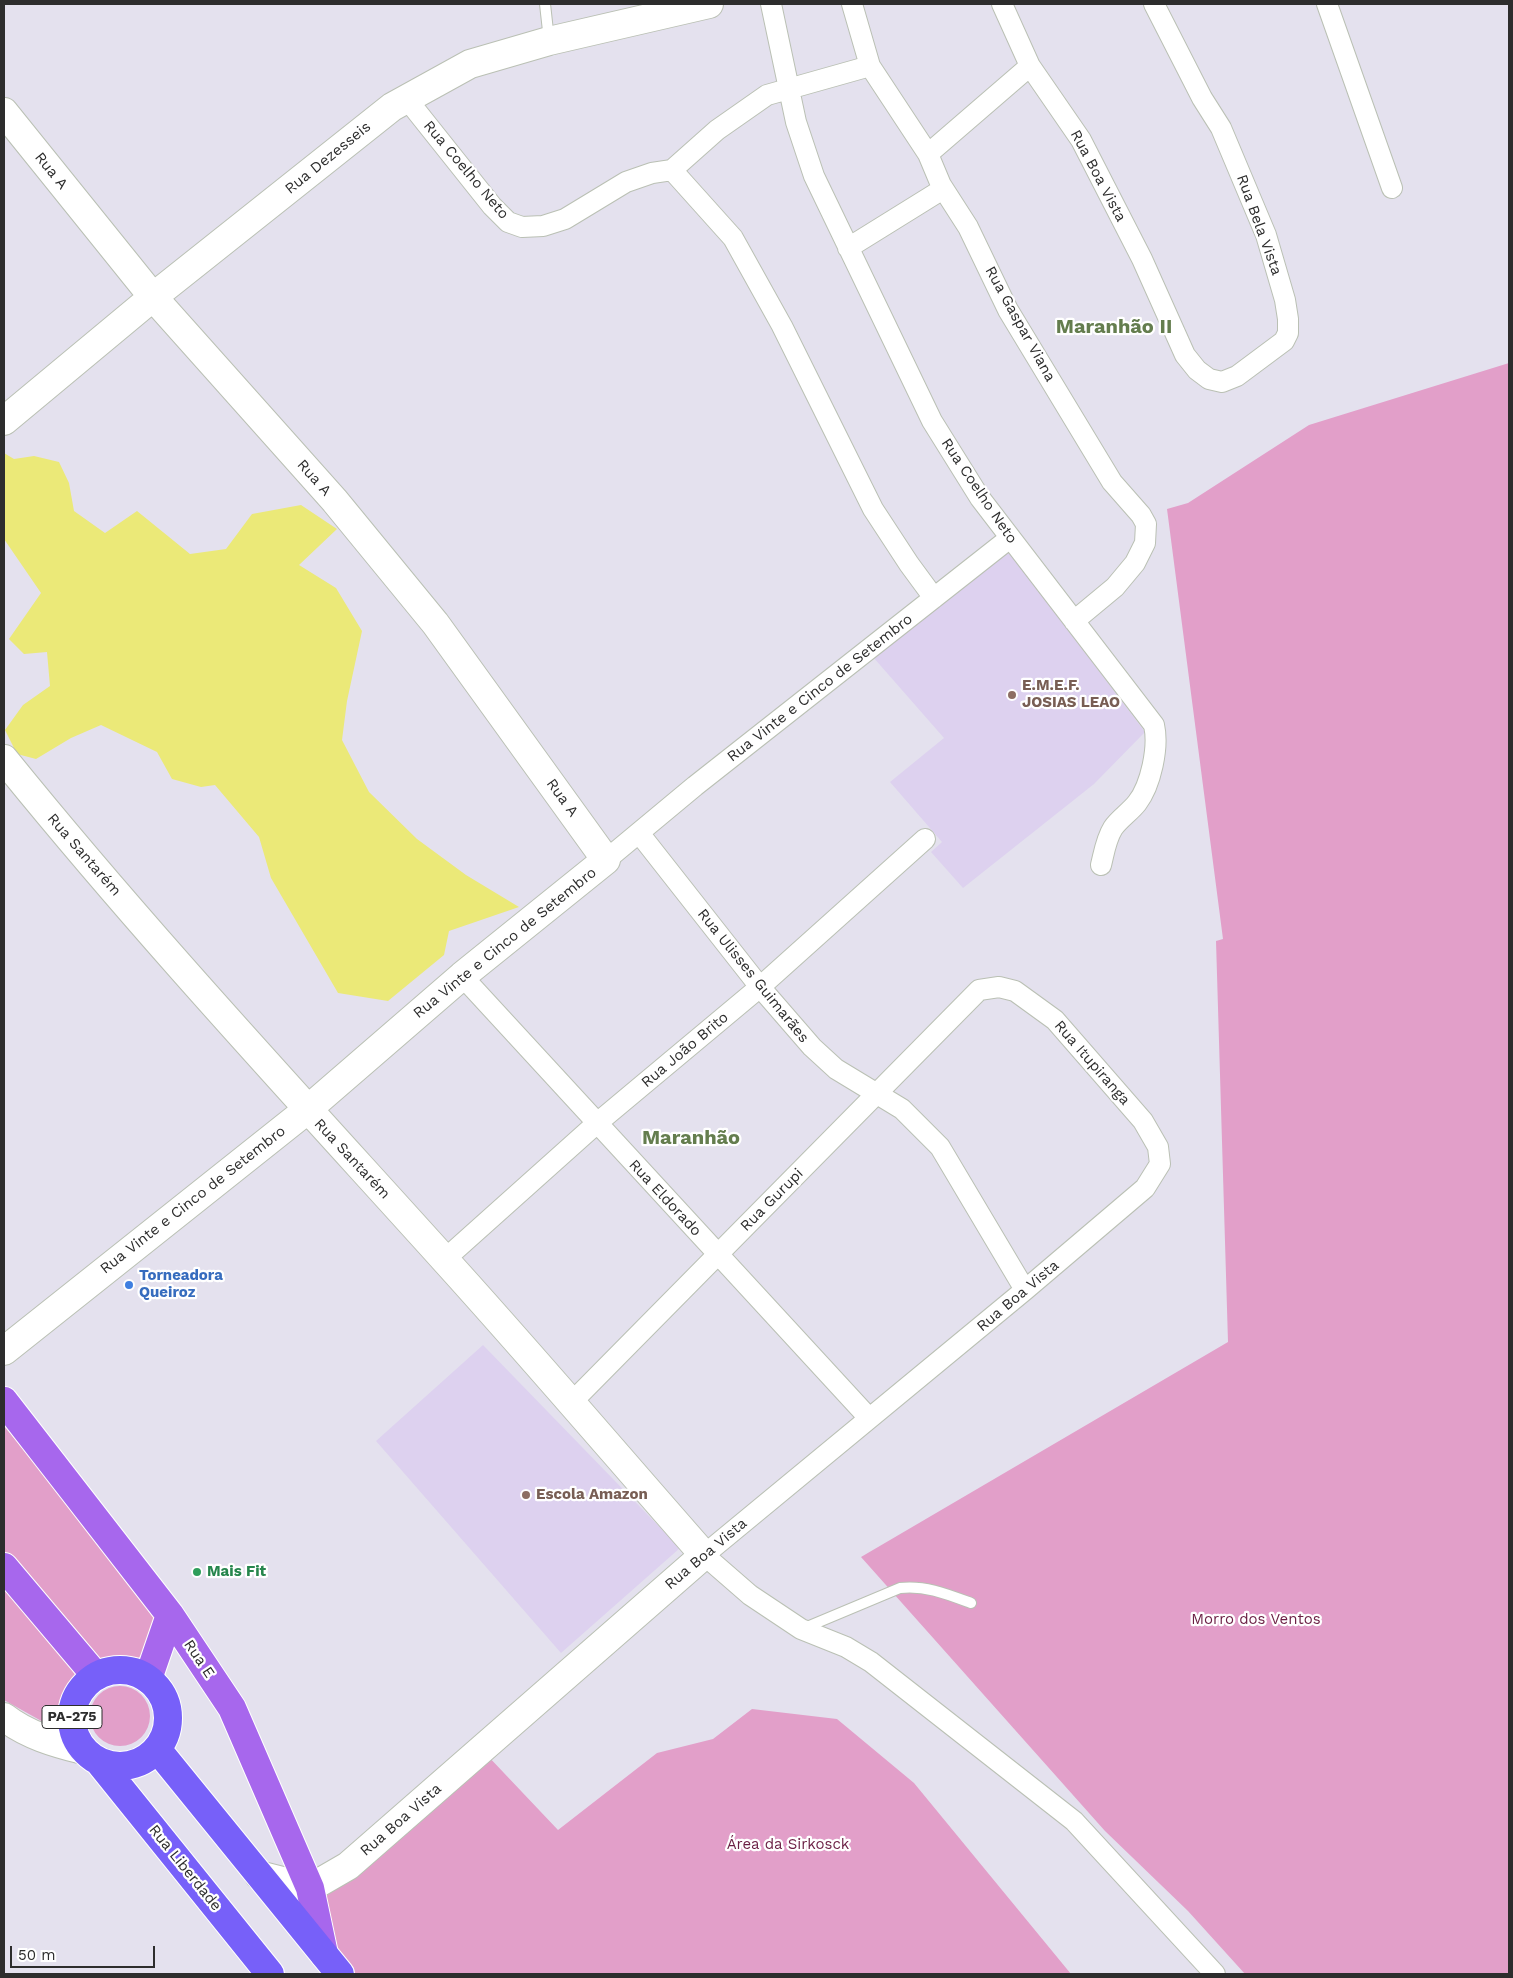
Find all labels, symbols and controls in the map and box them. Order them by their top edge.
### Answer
street label: Rua Coelho Neto [420,117,512,223]
street label: Rua Dezesseis [282,118,374,198]
street label: Rua Boa Vista [1066,127,1130,225]
street label: Rua A [31,149,71,193]
street label: Rua Bela Vista [1232,172,1286,278]
street label: Rua Gaspar Viana [981,263,1059,385]
district label: Maranhão II [1056,315,1172,339]
street label: Rua Coelho Neto [937,435,1021,547]
street label: Rua A [293,456,335,500]
street label: Rua Vinte e Cinco de Setembro [724,610,916,766]
place label: E.M.E.F. JOSIAS LEAO [1022,677,1120,712]
marker: E.M.E.F. JOSIAS LEAO [1006,689,1018,701]
street label: Rua A [542,775,582,821]
street label: Rua Santarém [43,810,125,900]
street label: Rua Vinte e Cinco de Setembro [410,864,600,1022]
street label: Rua Ulisses Guimarães [693,905,813,1047]
street label: Rua João Brito [638,1008,732,1092]
street label: Rua Itupiranga [1050,1017,1134,1109]
street label: Rua Santarém [310,1115,394,1203]
street label: Rua Vinte e Cinco de Setembro [97,1122,289,1278]
district label: Maranhão [642,1126,740,1150]
street label: Rua Eldorado [625,1156,705,1240]
street label: Rua Gurupi [737,1165,807,1235]
street label: Rua Boa Vista [973,1256,1063,1336]
place label: Torneadora Queiroz [139,1267,223,1302]
marker: Torneadora Queiroz [123,1279,135,1291]
place label: Escola Amazon [536,1486,648,1504]
marker: Escola Amazon [520,1489,532,1501]
street label: Rua Boa Vista [661,1514,751,1594]
place label: Mais Fit [207,1563,266,1581]
marker: Mais Fit [191,1566,203,1578]
park label: Morro dos Ventos [1191,1611,1321,1629]
street label: Rua E [180,1636,218,1682]
road number: PA-275 [42,1705,102,1728]
street label: Rua Boa Vista [357,1780,445,1860]
street label: Rua Liberdade [145,1821,225,1915]
park label: Área da Sirkosck [727,1836,849,1854]
scale bar [12,1936,158,1968]
text: 50 m [18,1946,55,1964]

